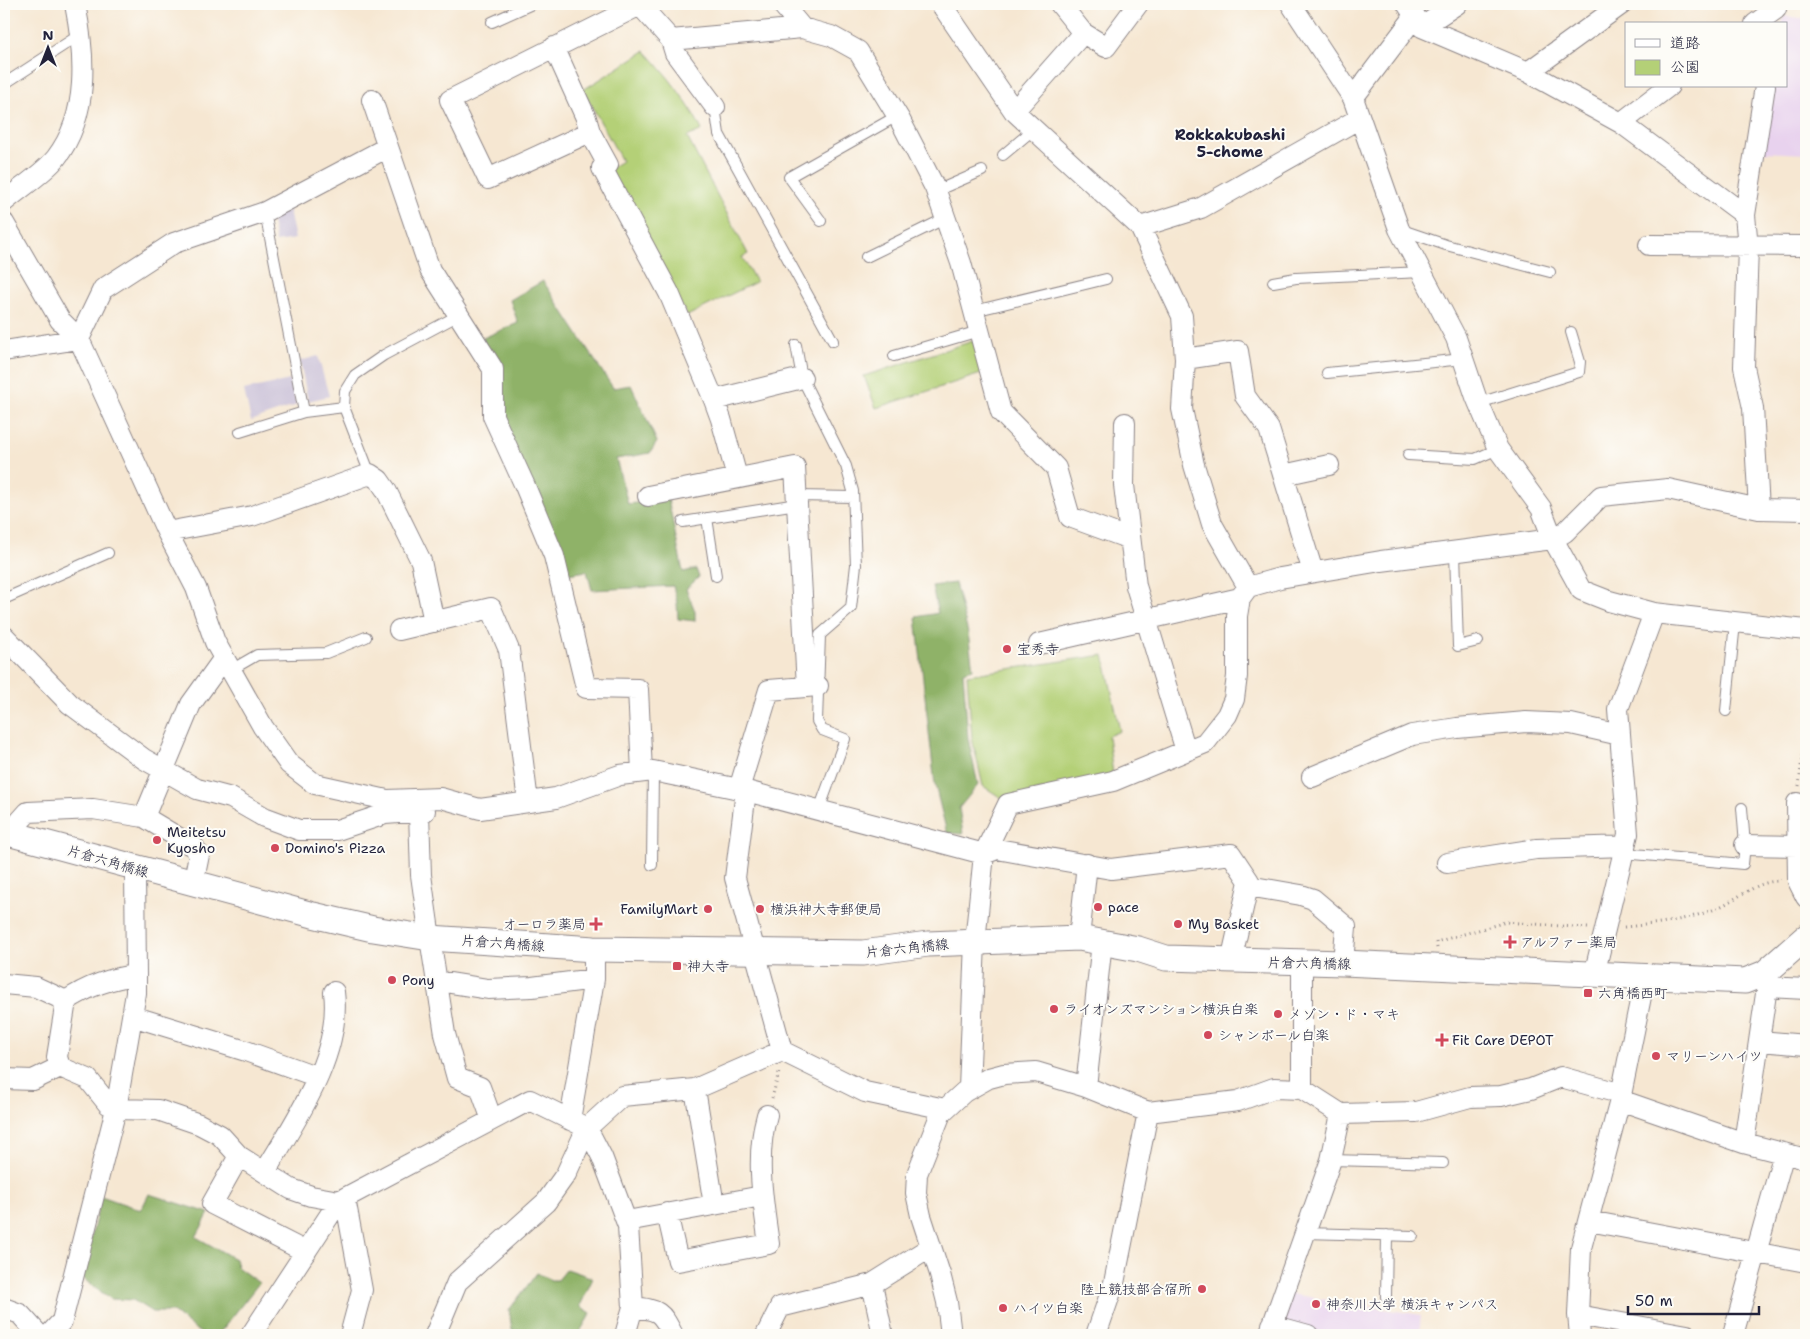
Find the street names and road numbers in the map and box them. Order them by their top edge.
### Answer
street label: 片倉六角橋線 [65,841,151,881]
street label: 片倉六角橋線 [460,931,546,955]
street label: 片倉六角橋線 [864,935,950,961]
street label: 片倉六角橋線 [1267,953,1351,973]

